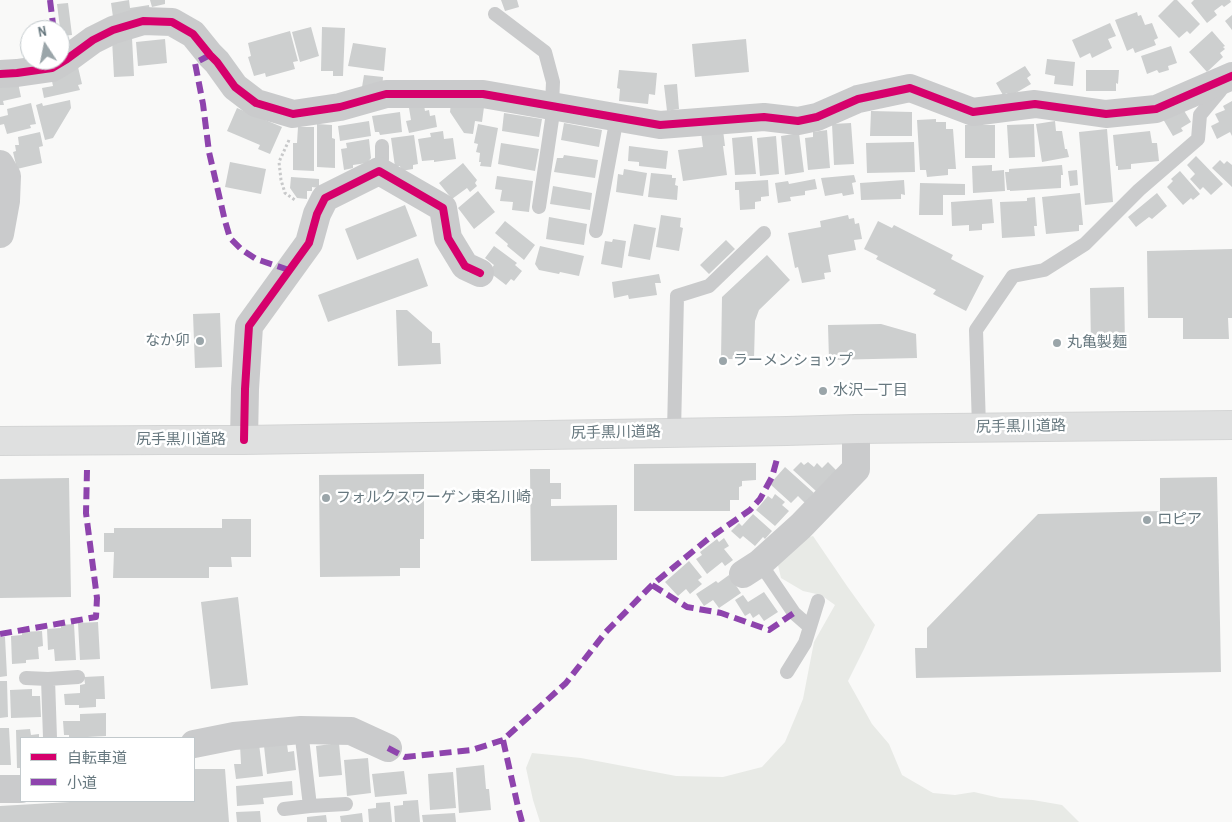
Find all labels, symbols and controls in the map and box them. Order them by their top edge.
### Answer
north arrow [20,20,70,70]
text: N [37,22,48,41]
place label: なか卯 [145,332,190,350]
place label: 丸亀製麺 [1067,334,1127,352]
marker: なか卯 [194,335,206,347]
marker: 丸亀製麺 [1051,337,1063,349]
place label: ラーメンショップ [733,352,853,370]
marker: ラーメンショップ [717,355,729,367]
place label: 水沢一丁目 [833,382,908,400]
marker: 水沢一丁目 [817,385,829,397]
street label: 尻手黒川道路 [976,417,1066,437]
street label: 尻手黒川道路 [571,423,661,443]
street label: 尻手黒川道路 [136,431,226,449]
place label: フォルクスワーゲン東名川崎 [336,489,531,507]
marker: フォルクスワーゲン東名川崎 [320,492,332,504]
place label: ロピア [1157,511,1202,529]
marker: ロピア [1141,514,1153,526]
legend [20,737,195,802]
text: 自転車道 [67,747,127,768]
text: 小道 [67,772,97,793]

